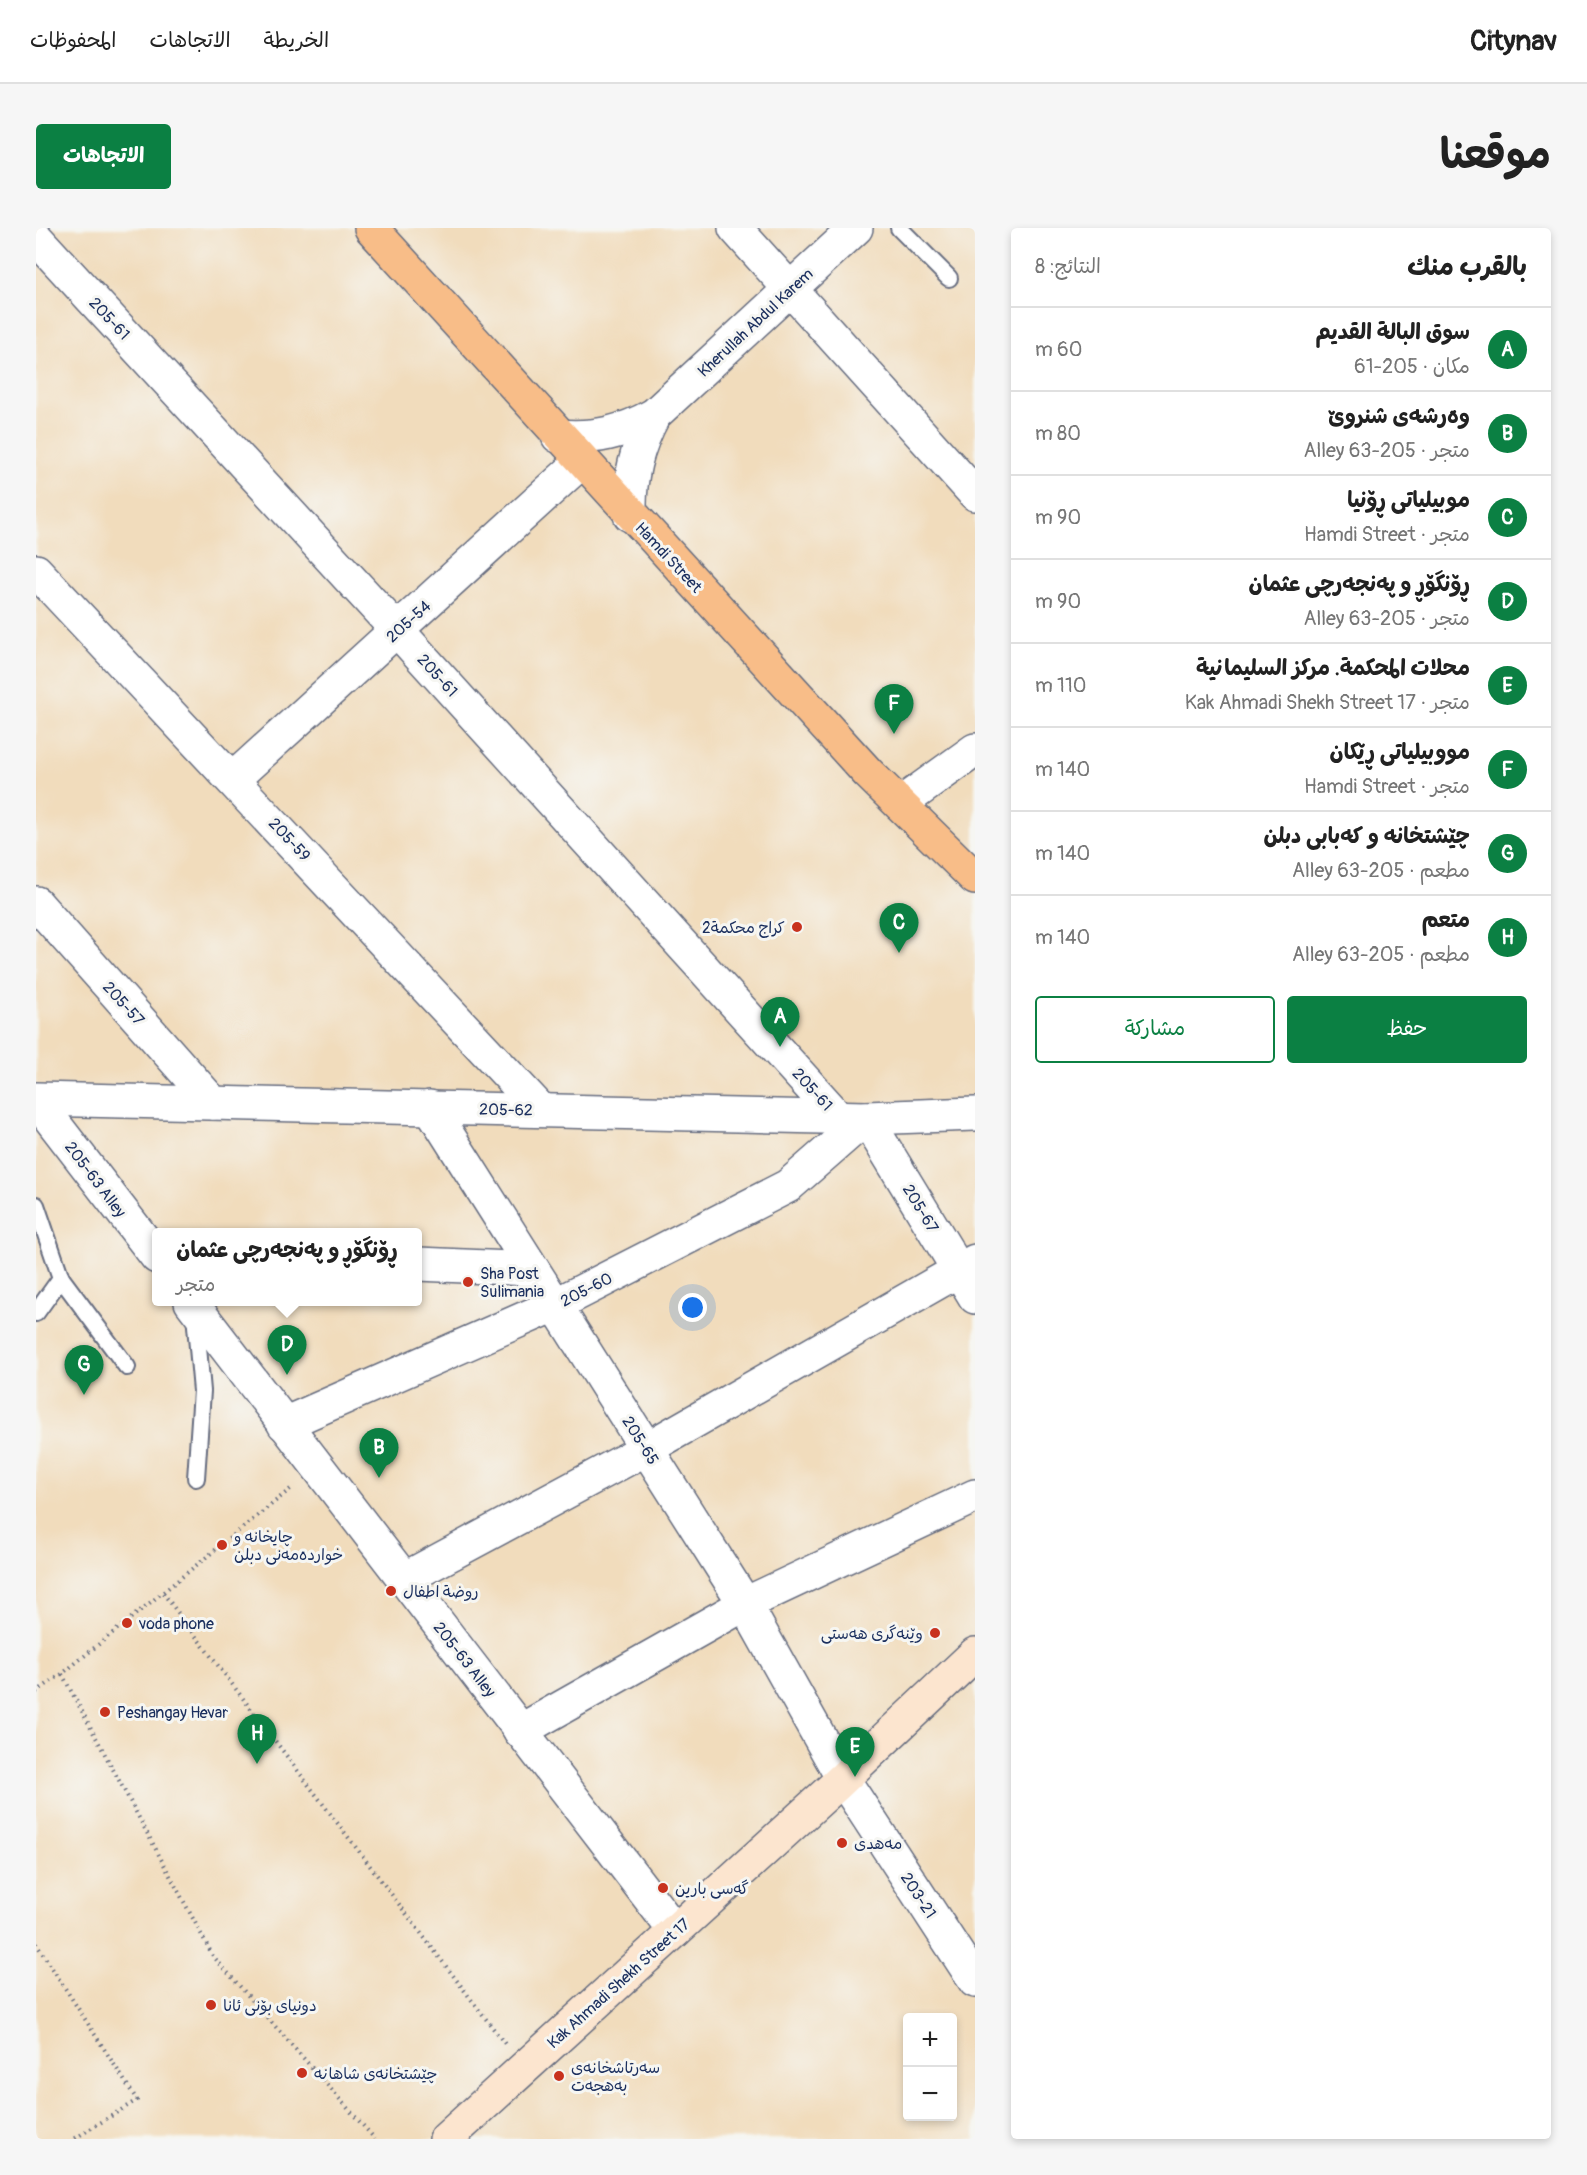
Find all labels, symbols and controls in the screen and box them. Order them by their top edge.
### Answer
text: Citynav [1470,24,1557,59]
text: المحفوظات [30,27,116,54]
text: الاتجاهات [149,27,231,54]
text: الخريطة [264,27,329,54]
button: الاتجاهات [36,124,171,189]
text: موقعنا [1440,129,1551,181]
text: بالقرب منك [1407,251,1527,283]
text: النتائج: 8 [1035,254,1101,279]
street label: Kherullah Abdul Karem [694,264,818,381]
street label: 205-61 [85,293,134,344]
text: سوق البالة القديم [1315,318,1470,346]
text: 60 m [1035,337,1082,362]
text: A [1501,337,1514,362]
text: مكان · 205-61 [1354,354,1470,379]
text: وە‌رشە‌ی شنروێ [1328,402,1470,430]
text: 80 m [1035,421,1081,446]
text: B [1502,421,1513,446]
text: متجر · 205-63 Alley [1303,438,1470,463]
text: موبیلیاتی ڕۆنیا [1347,486,1470,514]
text: 90 m [1035,505,1081,530]
text: C [1501,505,1514,530]
street label: Hamdi Street [630,518,706,598]
text: متجر · Hamdi Street [1304,522,1470,547]
text: ڕۆنگۆڕ و پە‌نجە‌رچی عثمان [1248,570,1470,598]
text: 90 m [1035,589,1081,614]
text: D [1501,589,1514,614]
street label: 205-54 [382,596,435,647]
text: متجر · 205-63 Alley [1303,606,1470,631]
street label: 205-61 [413,650,462,701]
text: محلات المحكمة. مركز السليمانية [1196,654,1470,682]
text: 110 m [1035,673,1086,698]
text: E [1502,673,1513,698]
pin: F [874,684,914,734]
text: متجر · Kak Ahmadi Shekh Street 17 [1185,690,1470,715]
text: مووبیلیاتی ڕێکان [1330,738,1470,766]
text: 140 m [1035,757,1090,782]
text: F [1501,757,1514,782]
text: متجر · Hamdi Street [1304,774,1470,799]
street label: 205-59 [264,814,314,866]
text: چێشتخانە‌ و كە‌بابی دبلن [1264,822,1470,850]
text: 140 m [1035,841,1090,866]
text: G [1501,841,1514,866]
text: مطعم · 205-63 Alley [1292,858,1470,883]
pin: C [880,904,918,953]
text: متعم [1422,906,1470,934]
place label: كراج محكمة2 [702,918,785,938]
marker: كراج محكمة2 [790,920,804,934]
text: 140 m [1035,925,1090,950]
text: H [1501,925,1514,950]
text: مطعم · 205-63 Alley [1292,942,1470,967]
street label: 205-57 [98,977,149,1030]
button: مشاركة [1035,996,1275,1063]
button: حفظ [1287,996,1527,1063]
pin: A [760,998,800,1047]
street label: 205-61 [788,1064,837,1115]
street label: 205-62 [479,1100,533,1120]
street label: 205-63 Alley [60,1138,130,1222]
street label: 205-67 [898,1181,943,1237]
popup [152,1228,422,1306]
text: ڕۆنگۆڕ و پە‌نجە‌رچی عثمان [176,1236,398,1264]
place label: Sha Post Sulimania [480,1264,544,1302]
street label: 205-60 [557,1268,616,1311]
text: متجر [176,1272,215,1297]
marker: Sha Post Sulimania [461,1275,475,1289]
your location [678,1293,707,1322]
pin: D [268,1326,306,1375]
pin: G [64,1346,104,1395]
street label: 205-65 [618,1413,663,1468]
pin: B [360,1428,398,1478]
place label: چایخانە‌ و خواردە‌مە‌نی دبلن [232,1527,343,1565]
marker: چایخانە‌ و خواردە‌مە‌نی دبلن [215,1538,229,1552]
place label: روضة اطفال [403,1582,478,1602]
marker: روضة اطفال [384,1584,398,1598]
place label: voda phone [138,1614,214,1634]
marker: voda phone [120,1616,134,1630]
street label: 205-63 Alley [429,1618,500,1701]
place label: وێنەگری هەستی [821,1624,923,1644]
marker: وێنەگری هەستی [928,1626,942,1640]
place label: Peshangay Hevar [117,1703,228,1723]
marker: Peshangay Hevar [98,1705,112,1719]
pin: H [238,1714,276,1764]
pin: E [836,1728,874,1777]
place label: مەهدی [854,1834,902,1854]
marker: مەهدی [835,1836,849,1850]
street label: 203-21 [896,1869,940,1922]
place label: گەسی بارین [675,1879,749,1899]
marker: گەسی بارین [656,1881,670,1895]
street label: Kak Ahmadi Shekh Street 17 [543,1914,694,2053]
place label: دونیای بۆنی ئانا [223,1996,317,2016]
marker: دونیای بۆنی ئانا [204,1998,218,2012]
map controls [903,2013,957,2121]
button: + [903,2013,957,2067]
place label: سەرتاشخانەی بەهجەت [571,2058,660,2096]
place label: چێشتخانەی شاهانە [314,2064,437,2084]
marker: چێشتخانەی شاهانە [295,2066,309,2080]
button: − [903,2067,957,2121]
marker: سەرتاشخانەی بەهجەت [552,2069,566,2083]

